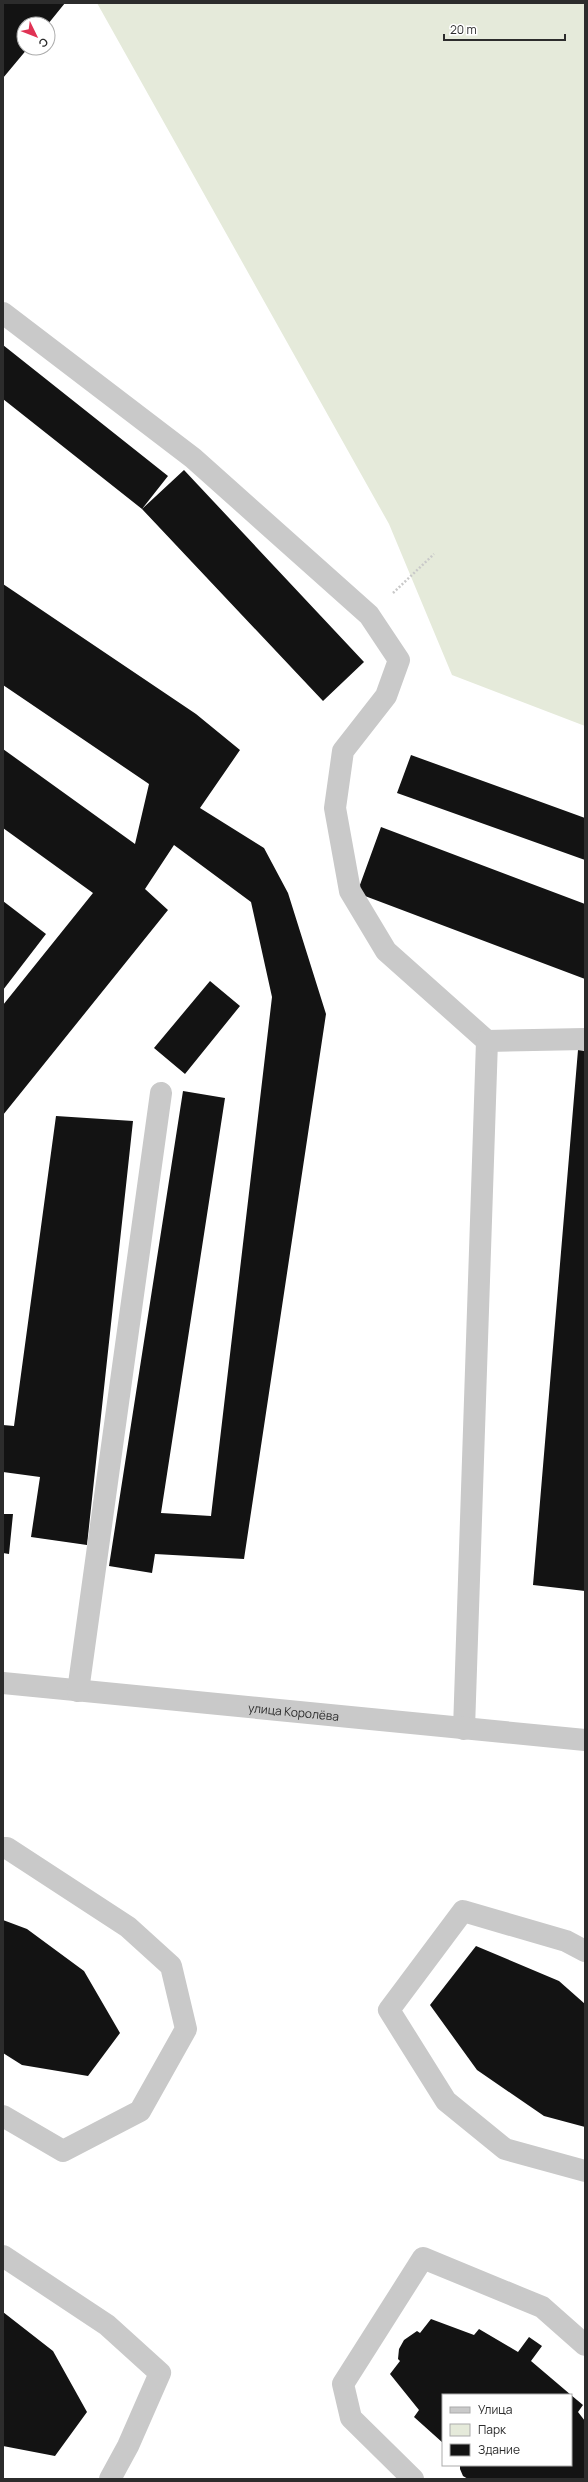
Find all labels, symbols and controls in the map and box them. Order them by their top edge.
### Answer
north arrow [16,16,56,56]
scale bar [444,16,565,42]
text: 20 m [450,21,477,38]
text: С [35,35,52,51]
street label: улица Королёва [247,1699,340,1724]
legend [442,2394,572,2466]
text: Улица [478,2401,512,2418]
text: Парк [478,2421,507,2438]
text: Здание [478,2441,520,2458]

